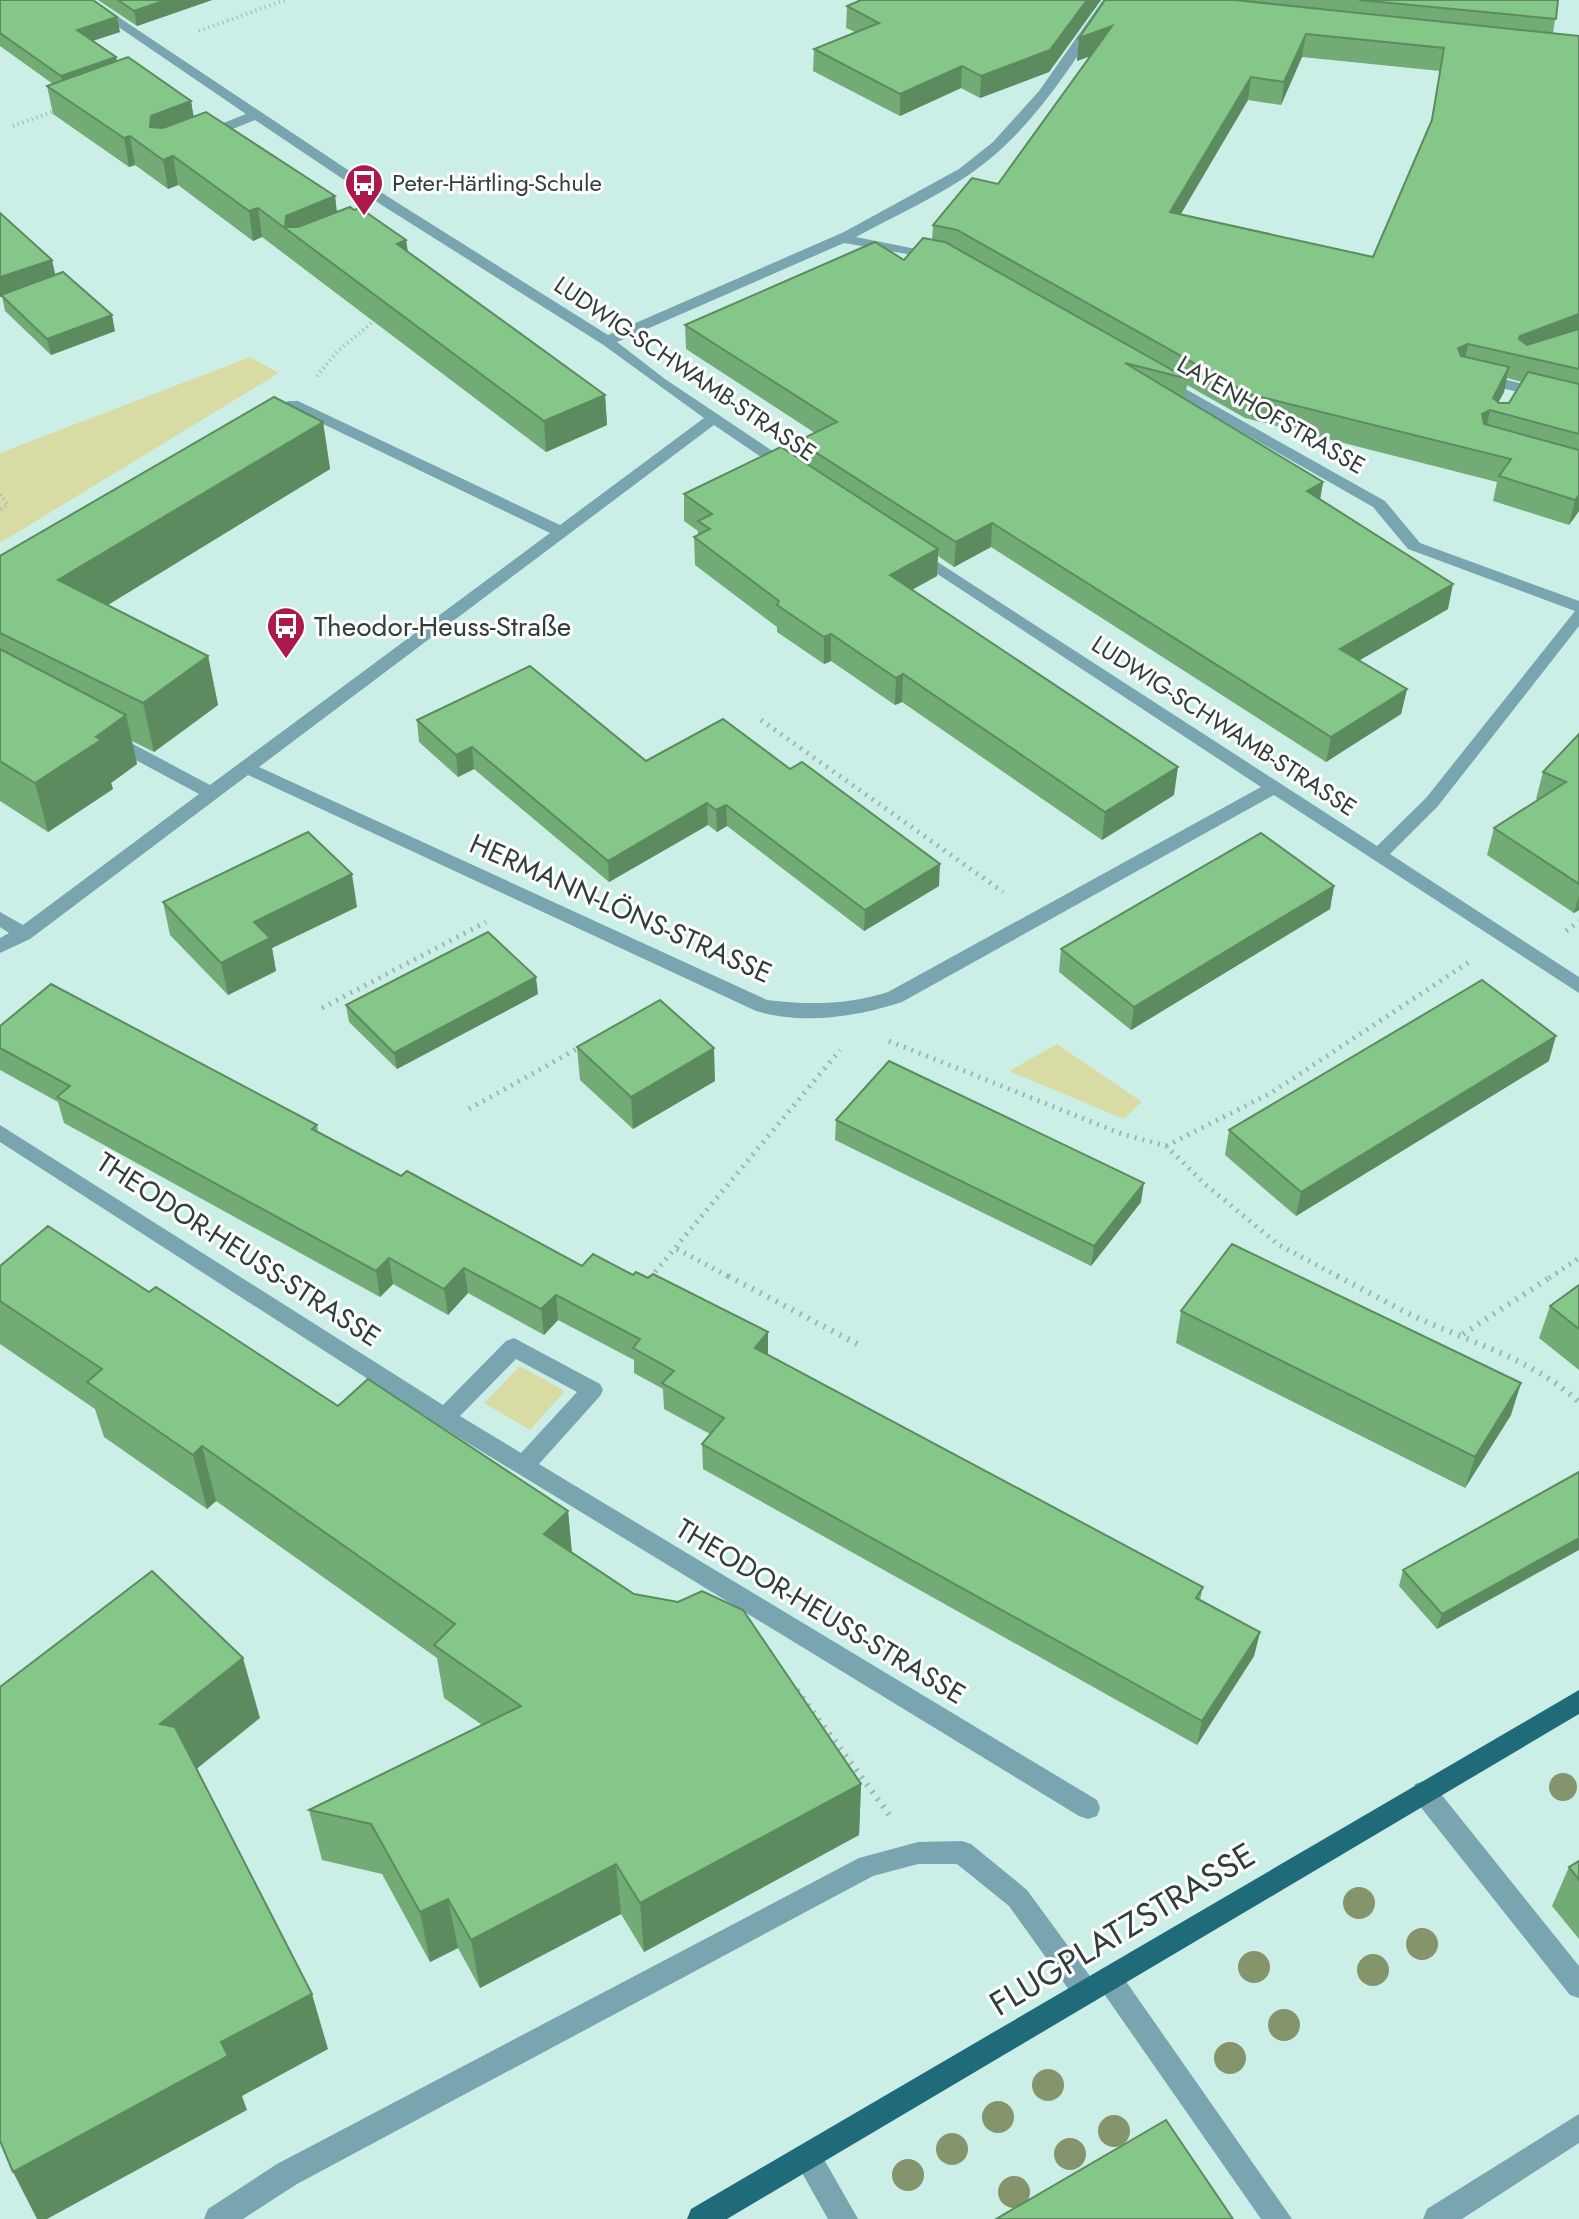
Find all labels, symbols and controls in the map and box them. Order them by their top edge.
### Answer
bus stop icon: Peter-Härtling-Schule [343,162,385,217]
place label: Peter-Härtling-Schule [392,165,602,200]
street label: LUDWIG-SCHWAMB-STRASSE [547,268,823,470]
street label: LAYENHOFSTRASSE [1171,346,1372,483]
bus stop icon: Theodor-Heuss-Straße [265,605,307,660]
place label: Theodor-Heuss-Straße [314,606,571,647]
street label: LUDWIG-SCHWAMB-STRASSE [1085,627,1364,825]
street label: HERMANN-LÖNS-STRASSE [463,823,778,994]
street label: THEODOR-HEUSS-STRASSE [89,1142,389,1357]
street label: THEODOR-HEUSS-STRASSE [668,1509,973,1714]
street label: FLUGPLATZSTRASSE [980,1831,1264,2028]

